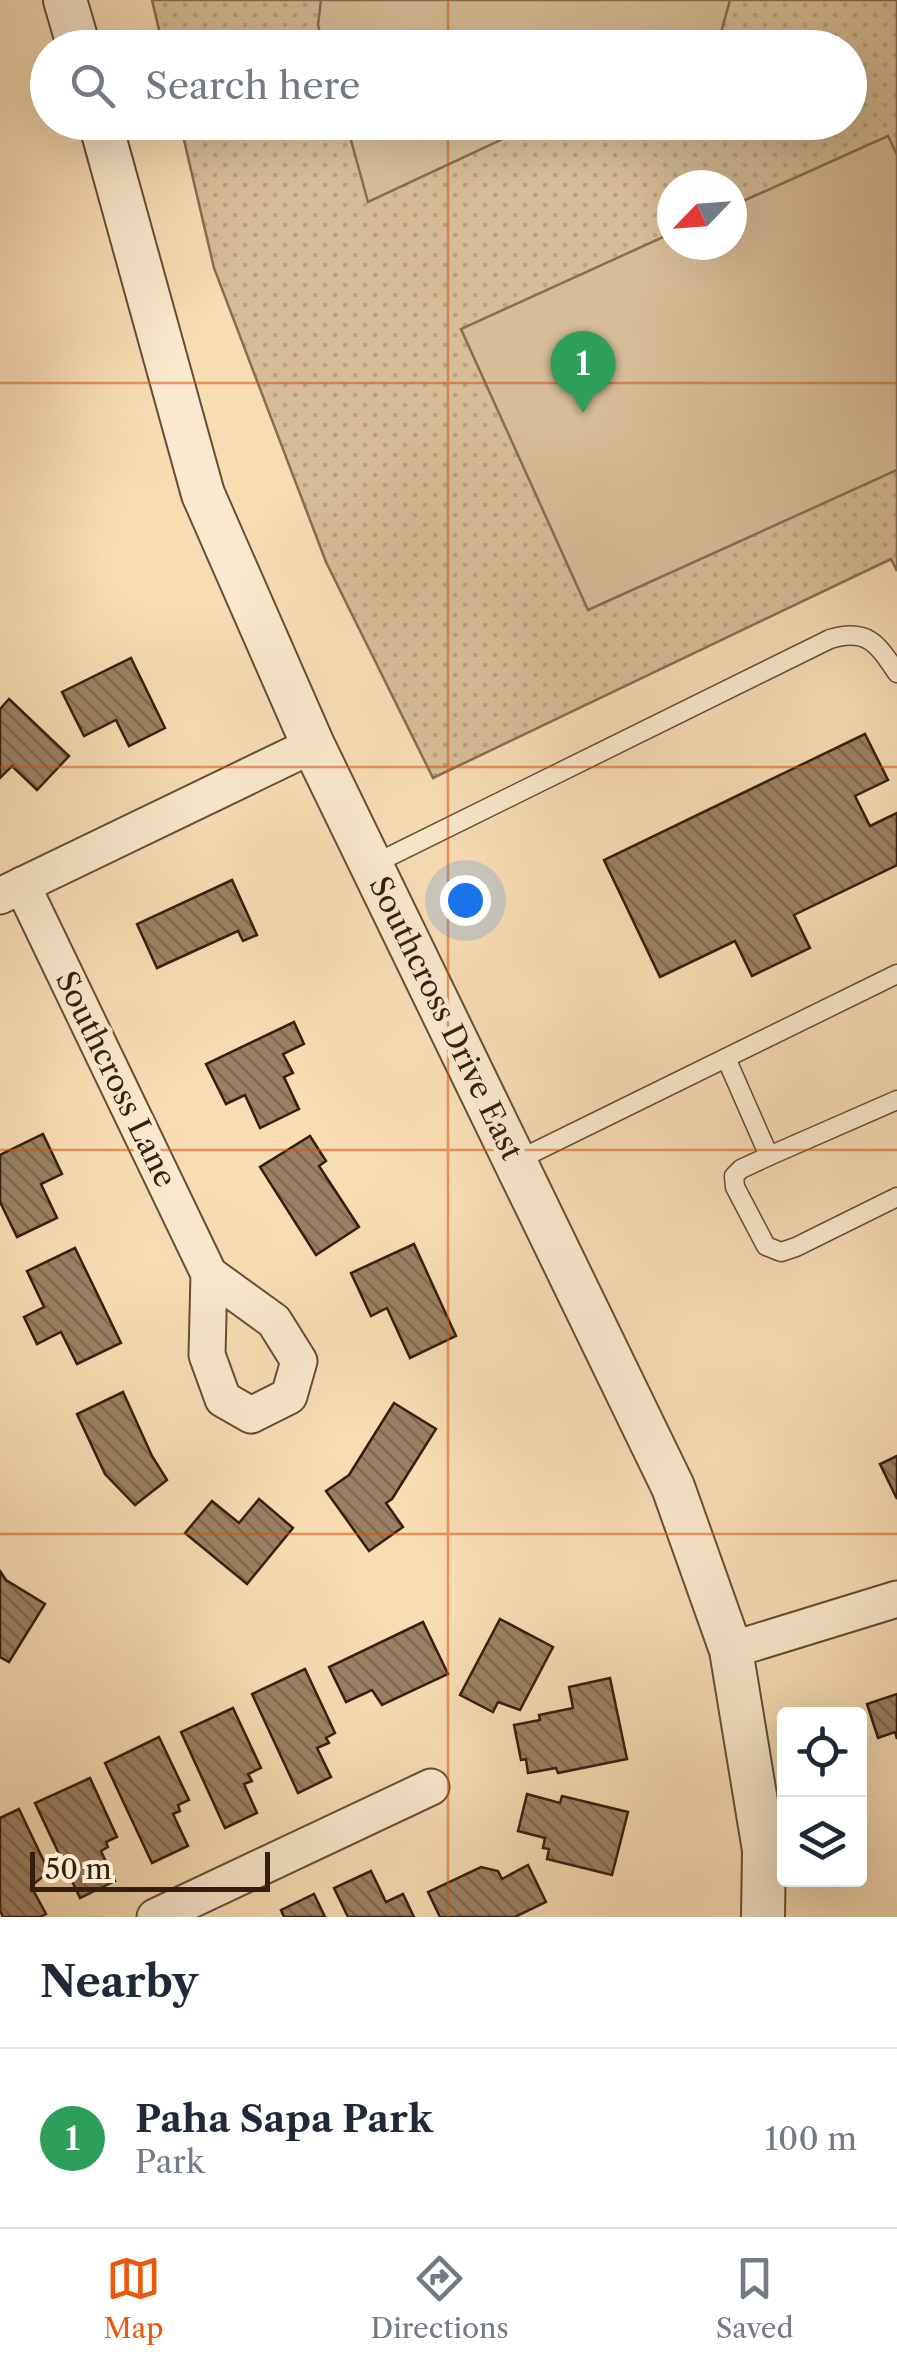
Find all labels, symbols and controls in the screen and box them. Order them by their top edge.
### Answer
search box [30,30,867,140]
icon: search [65,58,120,113]
text: Search here [145,62,360,109]
north arrow [657,170,747,260]
pin: 1 [550,330,616,413]
street label: Southcross Drive East [361,870,531,1166]
your location [440,875,491,926]
street label: Southcross Lane [48,965,184,1193]
map controls [777,1707,867,1887]
button: locate [777,1707,867,1797]
button: layers [777,1797,867,1887]
scale bar [30,1847,270,1892]
text: 50 m [45,1852,112,1886]
text: Nearby [40,1956,198,2008]
text: Paha Sapa Park [135,2095,433,2142]
text: 1 [65,2119,80,2158]
text: 100 m [765,2119,857,2158]
text: Park [135,2142,205,2181]
tab: Map [103,2251,164,2345]
tab: Directions [370,2251,509,2345]
tab: Saved [716,2251,794,2345]

